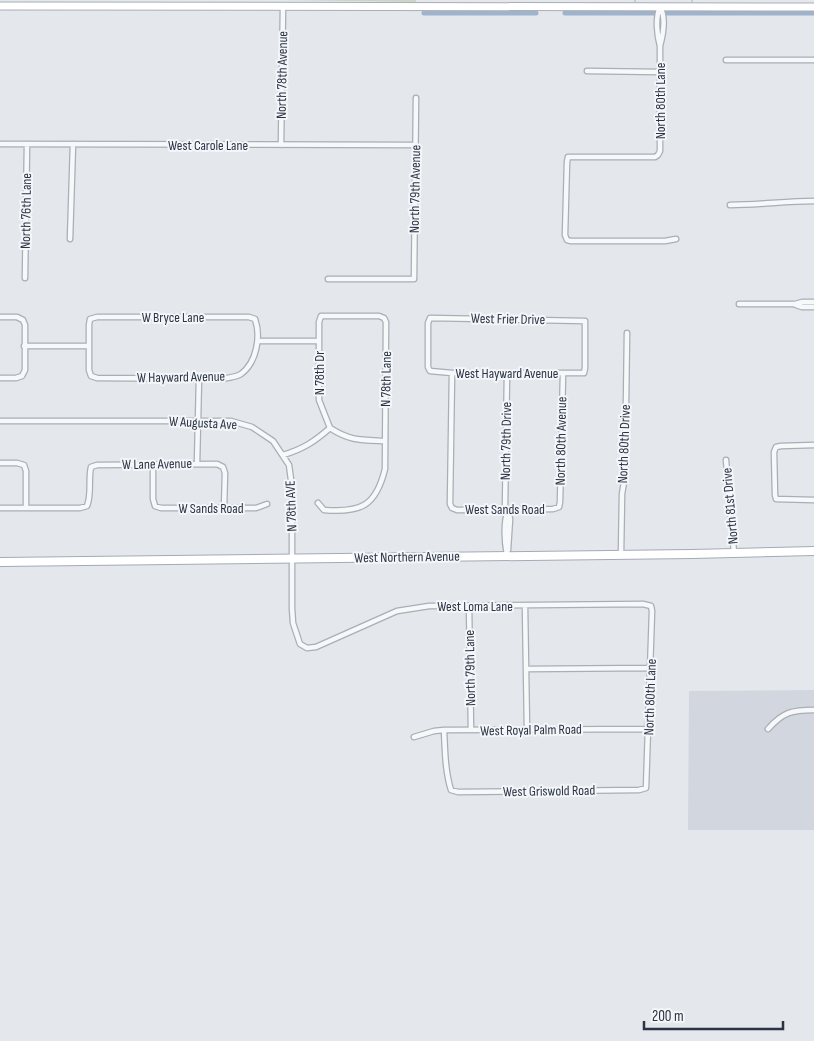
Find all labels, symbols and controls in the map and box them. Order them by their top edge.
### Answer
street label: North 78th Avenue [273,31,291,119]
street label: North 80th Lane [652,63,669,139]
street label: West Carole Lane [168,137,248,154]
street label: North 79th Avenue [406,145,424,233]
street label: North 76th Lane [17,173,35,249]
street label: W Bryce Lane [142,309,204,326]
street label: West Frier Drive [471,310,545,328]
street label: N 78th Dr [311,351,328,395]
street label: N 78th Lane [377,351,395,407]
street label: West Hayward Avenue [456,365,559,382]
street label: W Hayward Avenue [137,368,225,386]
street label: North 80th Avenue [552,396,570,486]
street label: North 79th Drive [497,402,515,480]
street label: North 80th Drive [614,404,634,484]
street label: W Augusta Ave [168,413,238,433]
street label: W Lane Avenue [122,455,192,473]
street label: North 81st Drive [718,467,742,545]
street label: N 78th AVE [282,480,300,532]
street label: W Sands Road [178,500,244,517]
street label: West Sands Road [465,501,545,518]
street label: West Northern Avenue [354,548,460,566]
street label: West Loma Lane [437,598,513,615]
street label: North 79th Lane [461,630,479,706]
street label: North 80th Lane [640,658,660,736]
street label: West Royal Palm Road [480,721,582,739]
street label: West Griswold Road [503,782,595,800]
scale bar [644,998,783,1030]
text: 200 m [652,1007,684,1026]

